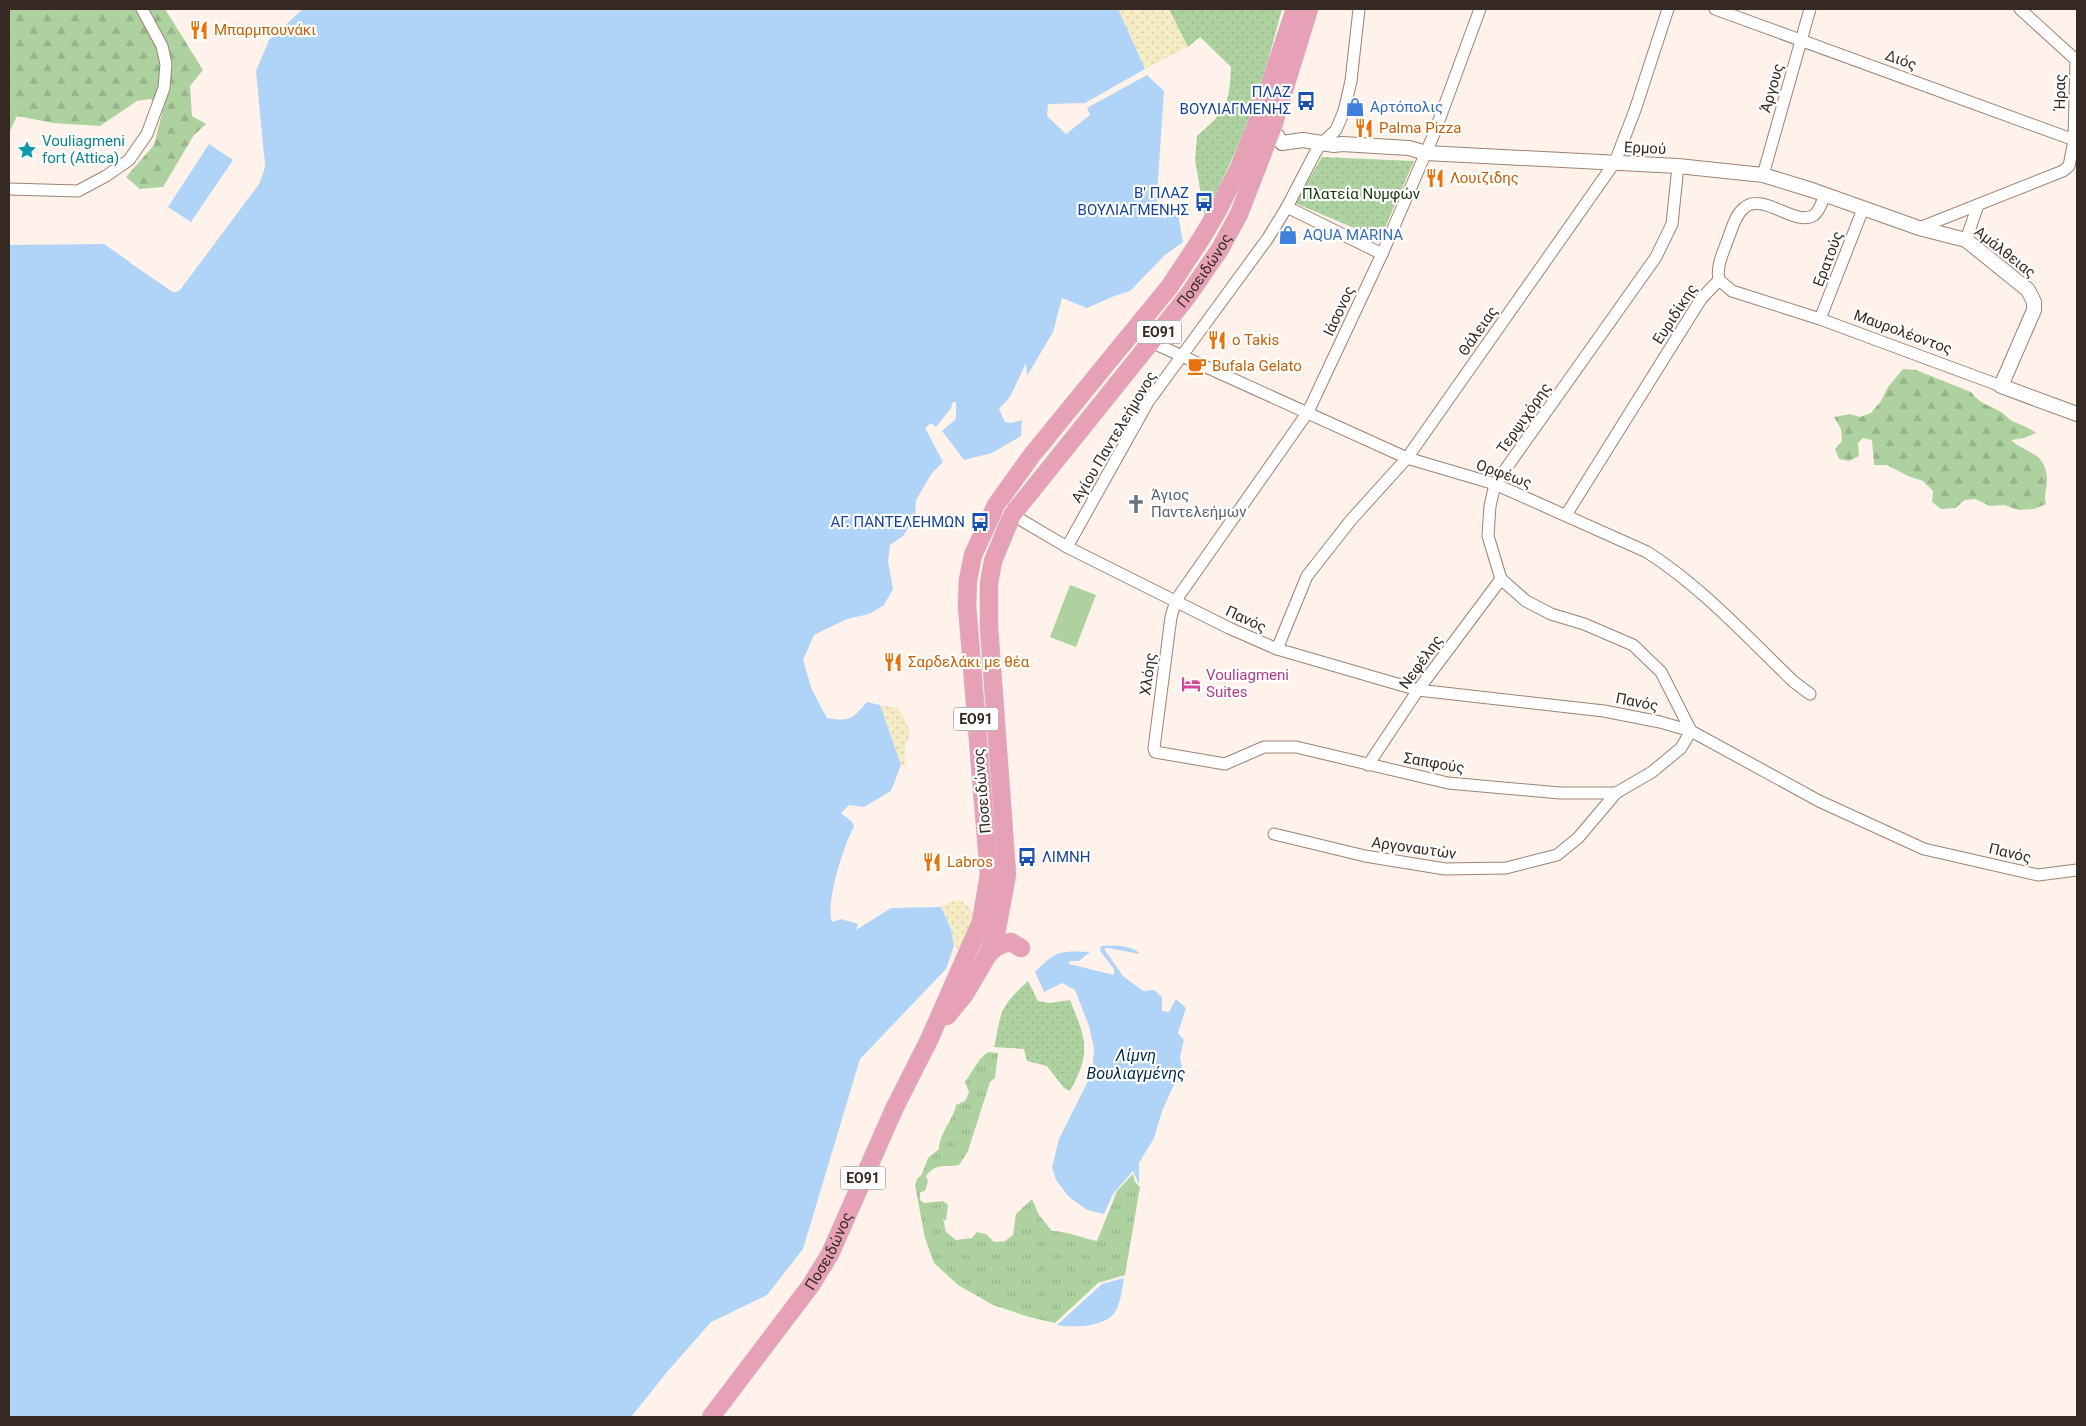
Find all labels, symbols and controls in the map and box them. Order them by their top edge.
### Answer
restaurant icon: Μπαρμπουνάκι [188,19,210,41]
place label: Μπαρμπουνάκι [214,21,316,39]
street label: Διός [1883,46,1919,74]
street label: Άργους [1756,61,1788,115]
street label: Ήρας [2051,74,2069,111]
place label: ΠΛΑΖ ΒΟΥΛΙΑΓΜΕΝΗΣ [1180,83,1291,118]
bus stop icon: ΠΛΑΖ ΒΟΥΛΙΑΓΜΕΝΗΣ [1295,90,1317,112]
shop icon: Αρτόπολις [1344,96,1366,118]
place label: Αρτόπολις [1370,98,1443,116]
restaurant icon: Palma Pizza [1353,117,1375,139]
place label: Palma Pizza [1379,119,1461,137]
place label: Vouliagmeni fort (Attica) [42,132,125,167]
street label: Ερμού [1623,138,1667,158]
place icon: Vouliagmeni fort (Attica) [16,139,38,161]
restaurant icon: Λουιζιδης [1424,167,1446,189]
place label: Λουιζιδης [1450,169,1519,187]
place label: Β' ΠΛΑΖ ΒΟΥΛΙΑΓΜΕΝΗΣ [1078,184,1189,219]
park label: Πλατεία Νυμφών [1302,185,1420,203]
bus stop icon: Β' ΠΛΑΖ ΒΟΥΛΙΑΓΜΕΝΗΣ [1193,191,1215,213]
street label: Αμάλθειας [1971,222,2039,282]
shop icon: AQUA MARINA [1277,224,1299,246]
place label: AQUA MARINA [1303,226,1403,244]
street label: Ερατούς [1809,229,1847,289]
street label: Ποσειδώνος [1173,231,1236,311]
street label: Ευριδίκης [1649,280,1701,348]
street label: Ιάσονος [1320,283,1358,339]
street label: Θάλειας [1454,303,1502,359]
street label: Μαυρολέοντος [1851,306,1955,358]
road number: ΕΟ91 [1136,321,1182,344]
restaurant icon: o Takis [1206,329,1228,351]
place label: o Takis [1232,331,1279,349]
cafe icon: Bufala Gelato [1186,355,1208,377]
place label: Bufala Gelato [1212,357,1302,375]
street label: Αγίου Παντελεήμονος [1068,368,1160,506]
street label: Τερψιχόρης [1493,379,1555,457]
street label: Ορφέως [1474,456,1534,492]
place label: Άγιος Παντελεήμων [1151,486,1246,521]
church icon: Άγιος Παντελεήμων [1125,493,1147,515]
bus stop icon: ΑΓ. ΠΑΝΤΕΛΕΗΜΩΝ [969,511,991,533]
place label: ΑΓ. ΠΑΝΤΕΛΕΗΜΩΝ [831,513,965,531]
street label: Πανός [1223,602,1269,636]
street label: Νεφέλης [1395,631,1447,693]
restaurant icon: Σαρδελάκι με θέα [882,651,904,673]
street label: Χλόης [1136,651,1160,697]
place label: Σαρδελάκι με θέα [908,653,1030,671]
place label: Vouliagmeni Suites [1206,666,1289,701]
hotel icon: Vouliagmeni Suites [1180,673,1202,695]
street label: Πανός [1614,689,1660,715]
road number: ΕΟ91 [954,708,998,731]
street label: Ποσειδώνος [969,748,995,834]
street label: Σαπφούς [1402,749,1466,777]
street label: Αργοναυτών [1370,833,1458,863]
street label: Πανός [1987,839,2033,867]
bus stop icon: ΛΙΜΝΗ [1016,846,1038,868]
place label: ΛΙΜΝΗ [1042,848,1090,866]
restaurant icon: Labros [921,851,943,873]
place label: Labros [947,853,993,871]
water label: Λίμνη Βουλιαγμένης [1087,1046,1185,1083]
road number: ΕΟ91 [840,1166,886,1190]
street label: Ποσειδώνος [801,1209,856,1293]

